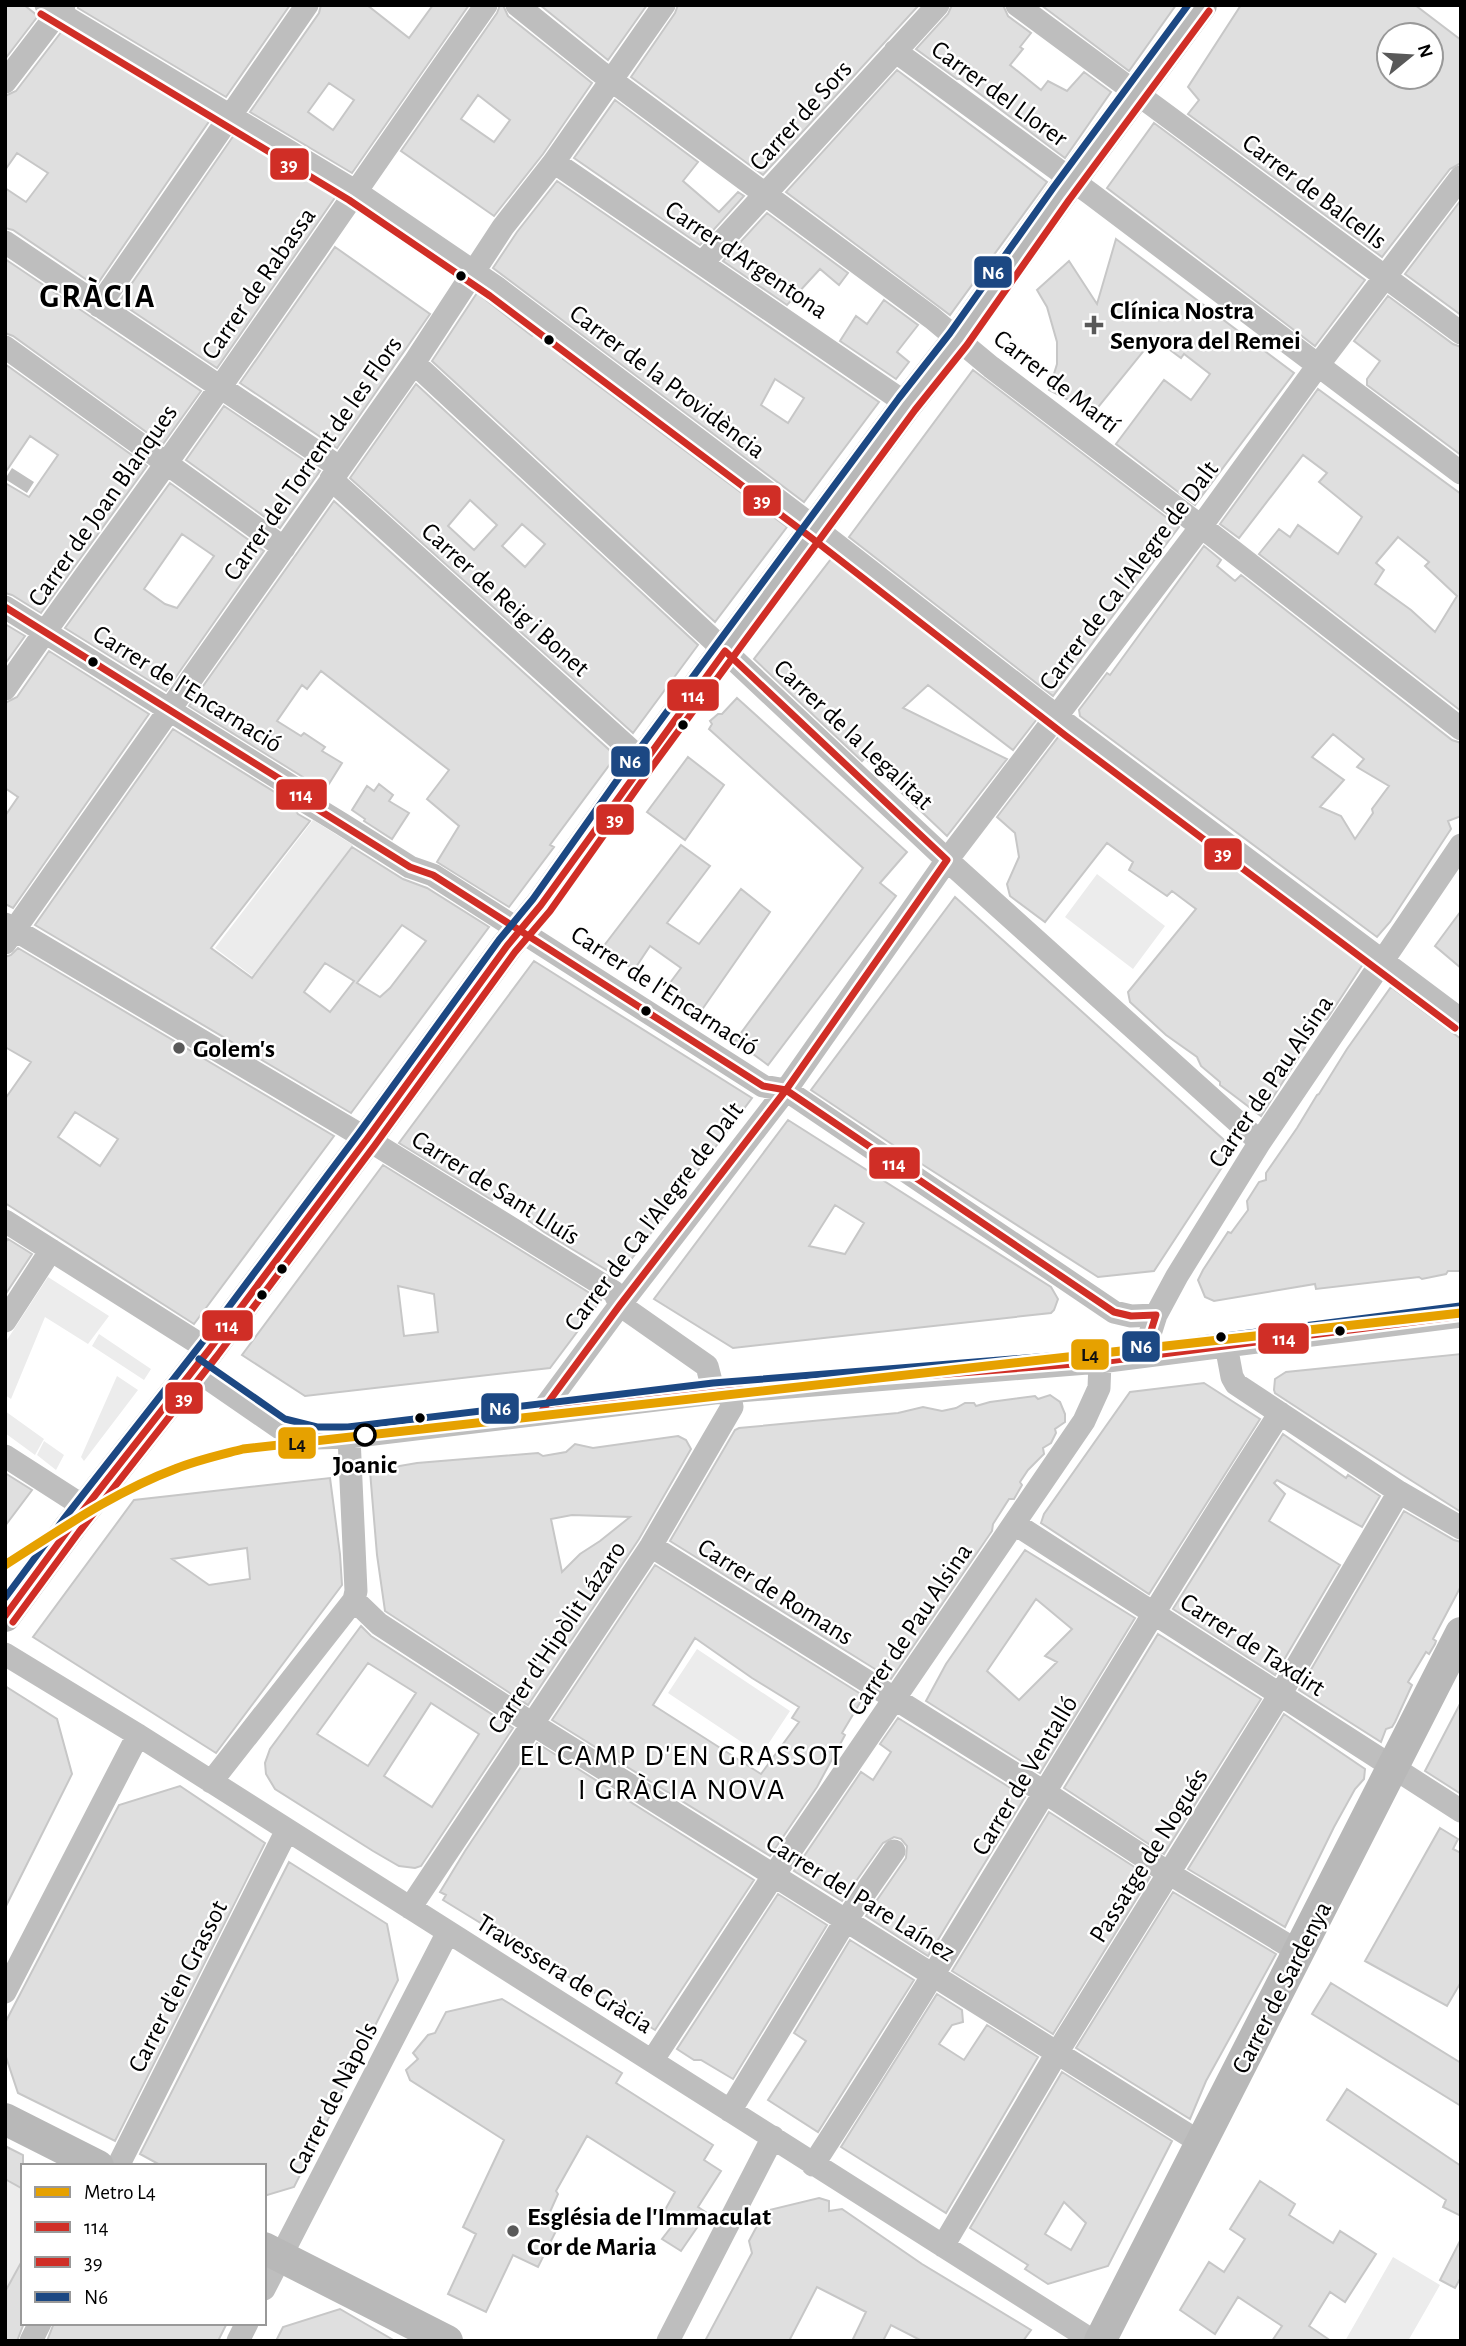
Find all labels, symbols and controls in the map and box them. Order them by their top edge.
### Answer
north arrow [1375,21,1445,91]
street label: Carrer del Llorer [926,36,1073,152]
text: N [1414,42,1436,60]
street label: Carrer de Sors [745,55,857,176]
street label: Carrer de Balcells [1237,129,1391,254]
line badge: 39 [269,147,310,181]
text: 39 [280,156,298,175]
street label: Carrer d'Argentona [660,196,832,324]
street label: Carrer de Rabassa [197,203,321,364]
line badge: N6 [973,255,1013,289]
text: N6 [982,264,1004,283]
unlabelled marker [454,269,468,283]
district label: GRÀCIA [39,276,157,314]
place label: Clínica Nostra Senyora del Remei [1110,298,1301,354]
street label: Carrer de la Providència [565,300,770,464]
marker: Clínica Nostra Senyora del Remei [1084,315,1104,335]
street label: Carrer de Martí [989,325,1125,439]
street label: Carrer del Torrent de les Flors [219,332,407,585]
unlabelled marker [542,333,556,347]
street label: Carrer de Joan Blanques [23,400,182,611]
street label: Carrer de Ca l'Alegre de Dalt [1034,456,1223,695]
line badge: 39 [742,484,782,517]
text: 39 [753,492,771,511]
street label: Carrer de Reig i Bonet [416,518,594,682]
street label: Carrer de l'Encarnació [88,620,286,757]
unlabelled marker [86,655,100,669]
street label: Carrer de la Legalitat [769,655,938,815]
line badge: 114 [666,678,720,712]
text: 114 [681,687,705,706]
unlabelled marker [676,718,690,732]
line badge: N6 [610,745,651,778]
text: N6 [619,753,641,772]
line badge: 114 [275,778,328,811]
text: 114 [289,786,313,805]
line badge: 39 [595,803,635,836]
text: 39 [606,811,624,830]
line badge: 39 [1203,837,1243,871]
text: 39 [1214,845,1232,864]
street label: Carrer de l'Encarnació [566,921,763,1061]
street label: Carrer de Pau Alsina [1204,991,1338,1172]
unlabelled marker [639,1004,653,1018]
place label: Golem's [193,1036,275,1062]
marker: Golem's [171,1040,187,1056]
street label: Carrer de Ca l'Alegre de Dalt [559,1097,748,1336]
street label: Carrer de Sant Lluís [407,1126,584,1250]
line badge: 114 [868,1146,921,1180]
text: 114 [882,1155,906,1174]
unlabelled marker [275,1262,289,1276]
unlabelled marker [255,1288,269,1302]
line badge: 114 [201,1309,254,1342]
text: 114 [215,1317,239,1336]
line badge: 114 [1257,1322,1310,1355]
unlabelled marker [1333,1324,1347,1338]
line badge: N6 [1121,1330,1161,1363]
unlabelled marker [1214,1330,1228,1344]
text: 114 [1272,1330,1296,1349]
line badge: L4 [1070,1338,1110,1371]
text: N6 [1130,1338,1152,1357]
text: L4 [1081,1346,1099,1365]
line badge: 39 [164,1381,204,1415]
text: 39 [175,1390,193,1409]
line badge: N6 [480,1392,520,1425]
text: N6 [489,1400,511,1419]
unlabelled marker [413,1411,427,1425]
marker: Joanic [354,1424,376,1446]
line badge: L4 [277,1426,317,1460]
text: L4 [288,1435,306,1454]
place label: Joanic [333,1452,397,1478]
street label: Carrer de Romans [693,1534,858,1650]
street label: Carrer d'Hipòlit Lázaro [483,1536,631,1739]
street label: Carrer de Pau Alsina [843,1539,977,1720]
street label: Carrer de Taxdirt [1175,1589,1329,1701]
street label: Carrer de Ventalló [967,1691,1083,1860]
district label: EL CAMP D'EN GRASSOT I GRÀCIA NOVA [519,1741,845,1805]
street label: Passatge de Nogués [1085,1764,1213,1947]
street label: Carrer del Pare Laínez [761,1829,960,1966]
street label: Carrer d'en Grassot [123,1896,232,2076]
street label: Carrer de Sardenya [1227,1897,1336,2078]
street label: Travessera de Gràcia [472,1909,657,2039]
street label: Carrer de Nàpols [283,2018,383,2179]
legend [21,2164,266,2325]
text: Metro L4 [84,2182,156,2203]
place label: Església de l'Immaculat Cor de Maria [527,2204,771,2260]
text: 114 [84,2217,109,2238]
marker: Església de l'Immaculat Cor de Maria [505,2223,521,2239]
text: 39 [84,2252,103,2273]
text: N6 [84,2287,108,2308]

